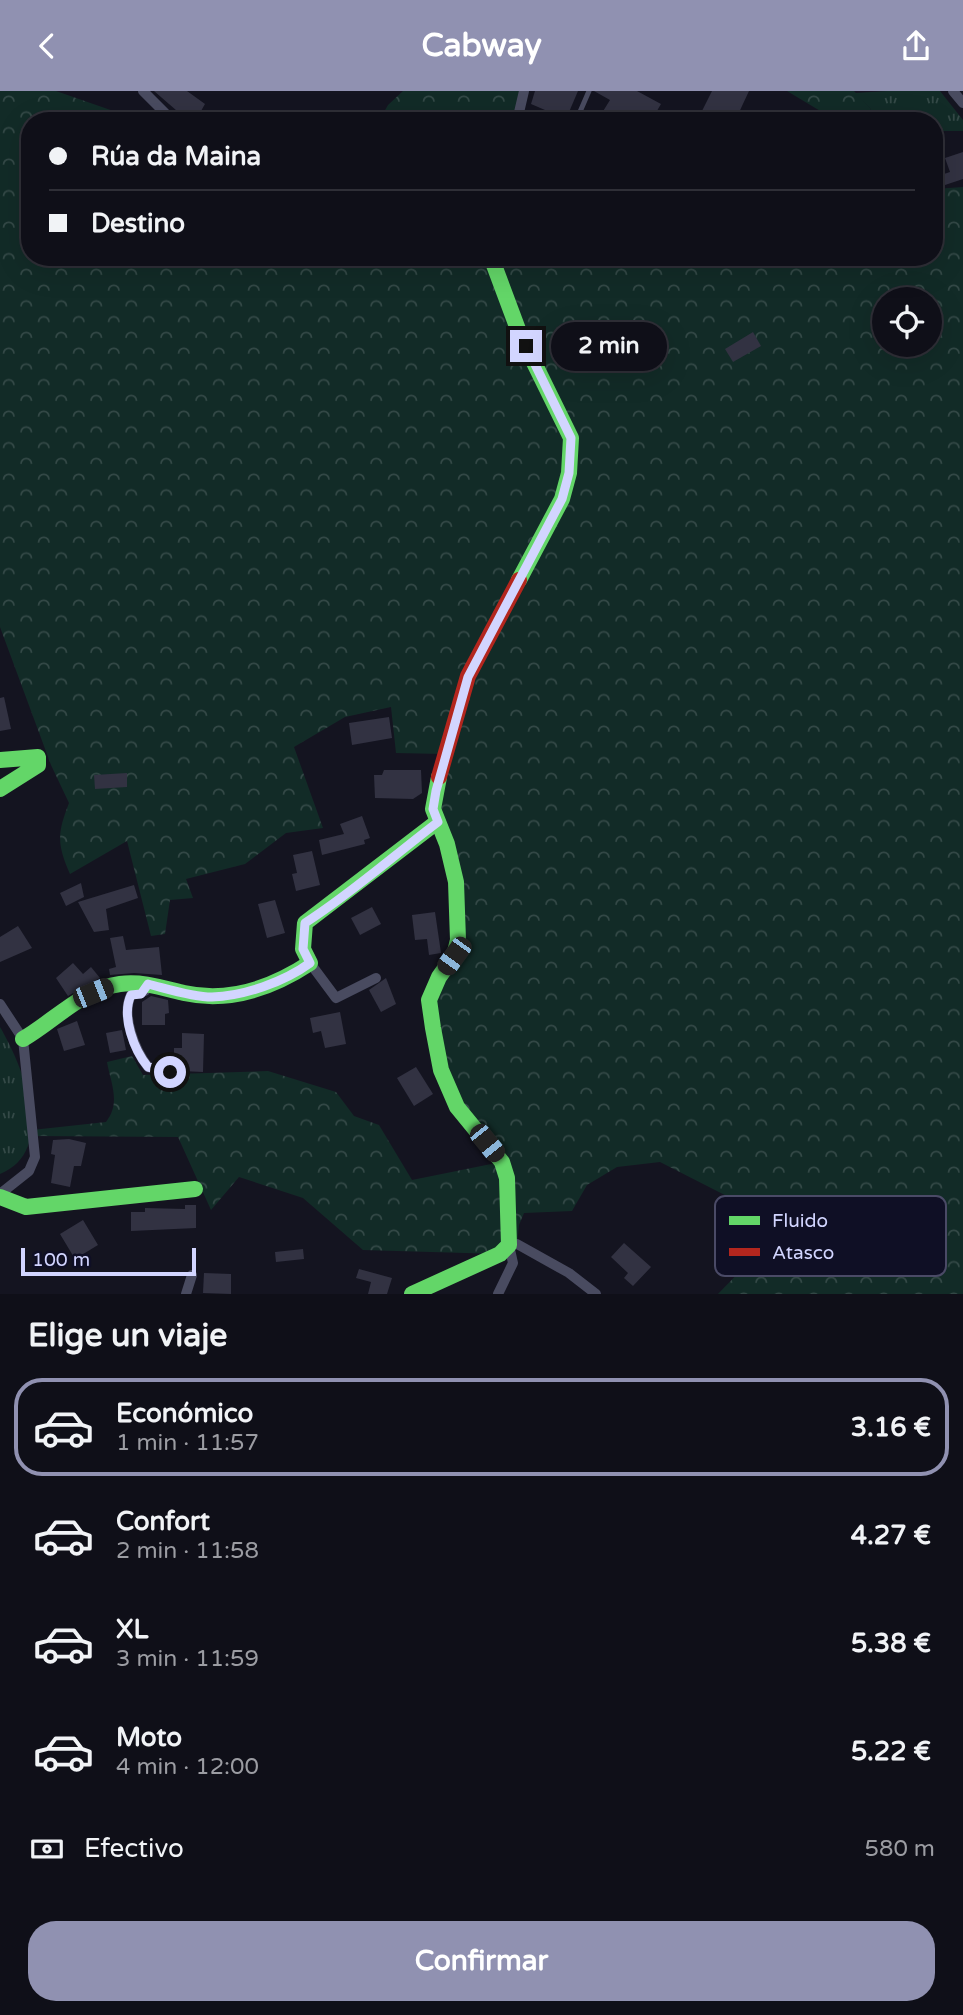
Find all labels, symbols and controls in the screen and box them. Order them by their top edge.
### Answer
icon: back [28,27,66,65]
text: Cabway [421,27,542,65]
icon: share [897,27,935,65]
text: Rúa da Maina [91,141,261,172]
text: Destino [91,208,185,239]
map controls [872,287,942,357]
button: locate [872,287,942,357]
callout: 2 min [550,321,666,371]
route end [510,330,542,362]
text: 2 min [578,332,640,360]
car [434,933,475,979]
car [70,975,117,1011]
route start [154,1056,186,1088]
car [466,1120,509,1166]
legend [715,1196,946,1276]
text: Fluido [772,1210,828,1232]
text: Atasco [772,1242,834,1264]
scale bar [21,1245,196,1277]
text: 100 m [32,1249,90,1271]
text: Elige un viaje [28,1317,227,1355]
icon: car [32,1396,95,1459]
text: Económico [116,1398,253,1429]
text: 3.16 € [851,1412,931,1443]
text: 1 min · 11:57 [116,1429,259,1457]
icon: car [32,1504,95,1567]
text: Confort [116,1506,210,1537]
text: 4.27 € [851,1520,931,1551]
text: 2 min · 11:58 [116,1537,259,1565]
icon: car [32,1612,95,1675]
text: XL [116,1614,148,1645]
text: 5.38 € [851,1628,931,1659]
text: 3 min · 11:59 [116,1645,259,1673]
icon: car [32,1720,95,1783]
text: Moto [116,1722,182,1753]
text: 5.22 € [851,1736,931,1767]
text: 4 min · 12:00 [116,1753,259,1781]
icon: cash [28,1830,66,1868]
text: Efectivo [84,1833,184,1864]
text: 580 m [865,1835,935,1863]
button: Confirmar [28,1921,935,2001]

